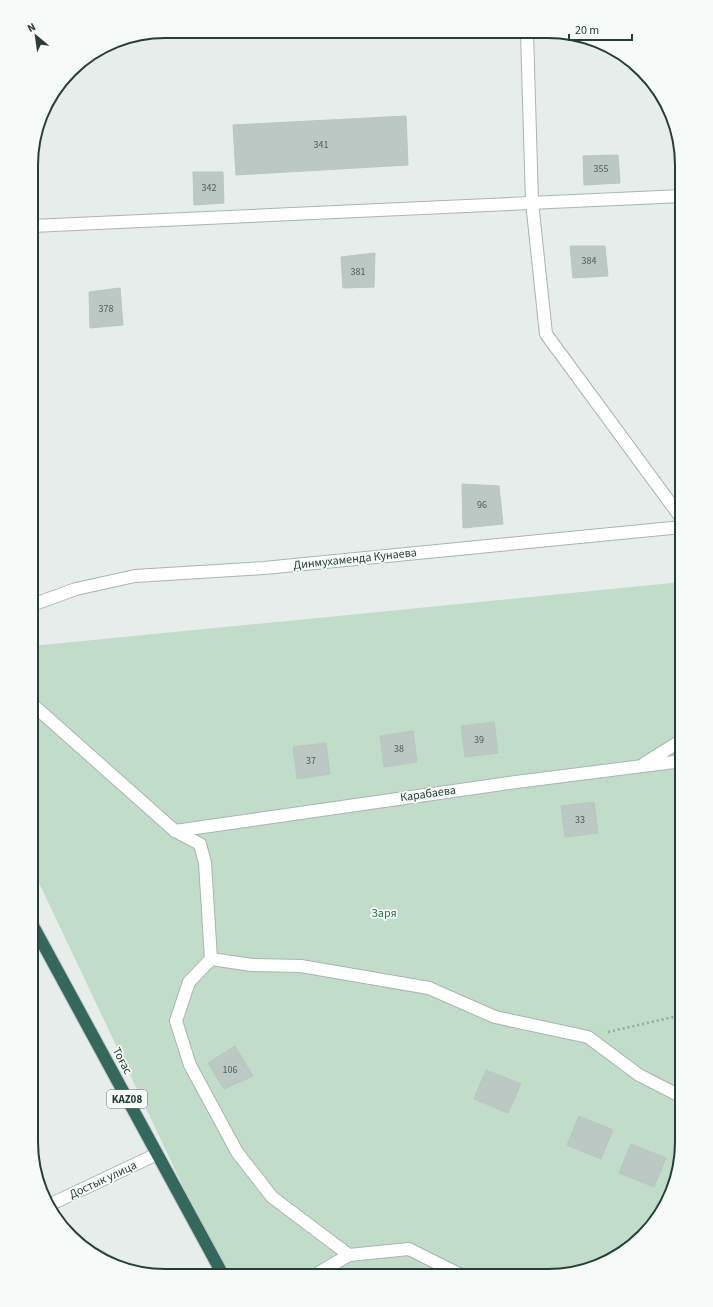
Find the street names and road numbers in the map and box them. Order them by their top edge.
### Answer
street label: Динмухаменда Кунаева [292,544,418,574]
street label: Карабаева [399,782,457,806]
street label: Тоғас [108,1044,136,1078]
road number: KAZ08 [107,1090,147,1108]
street label: Достык улица [66,1157,140,1203]

